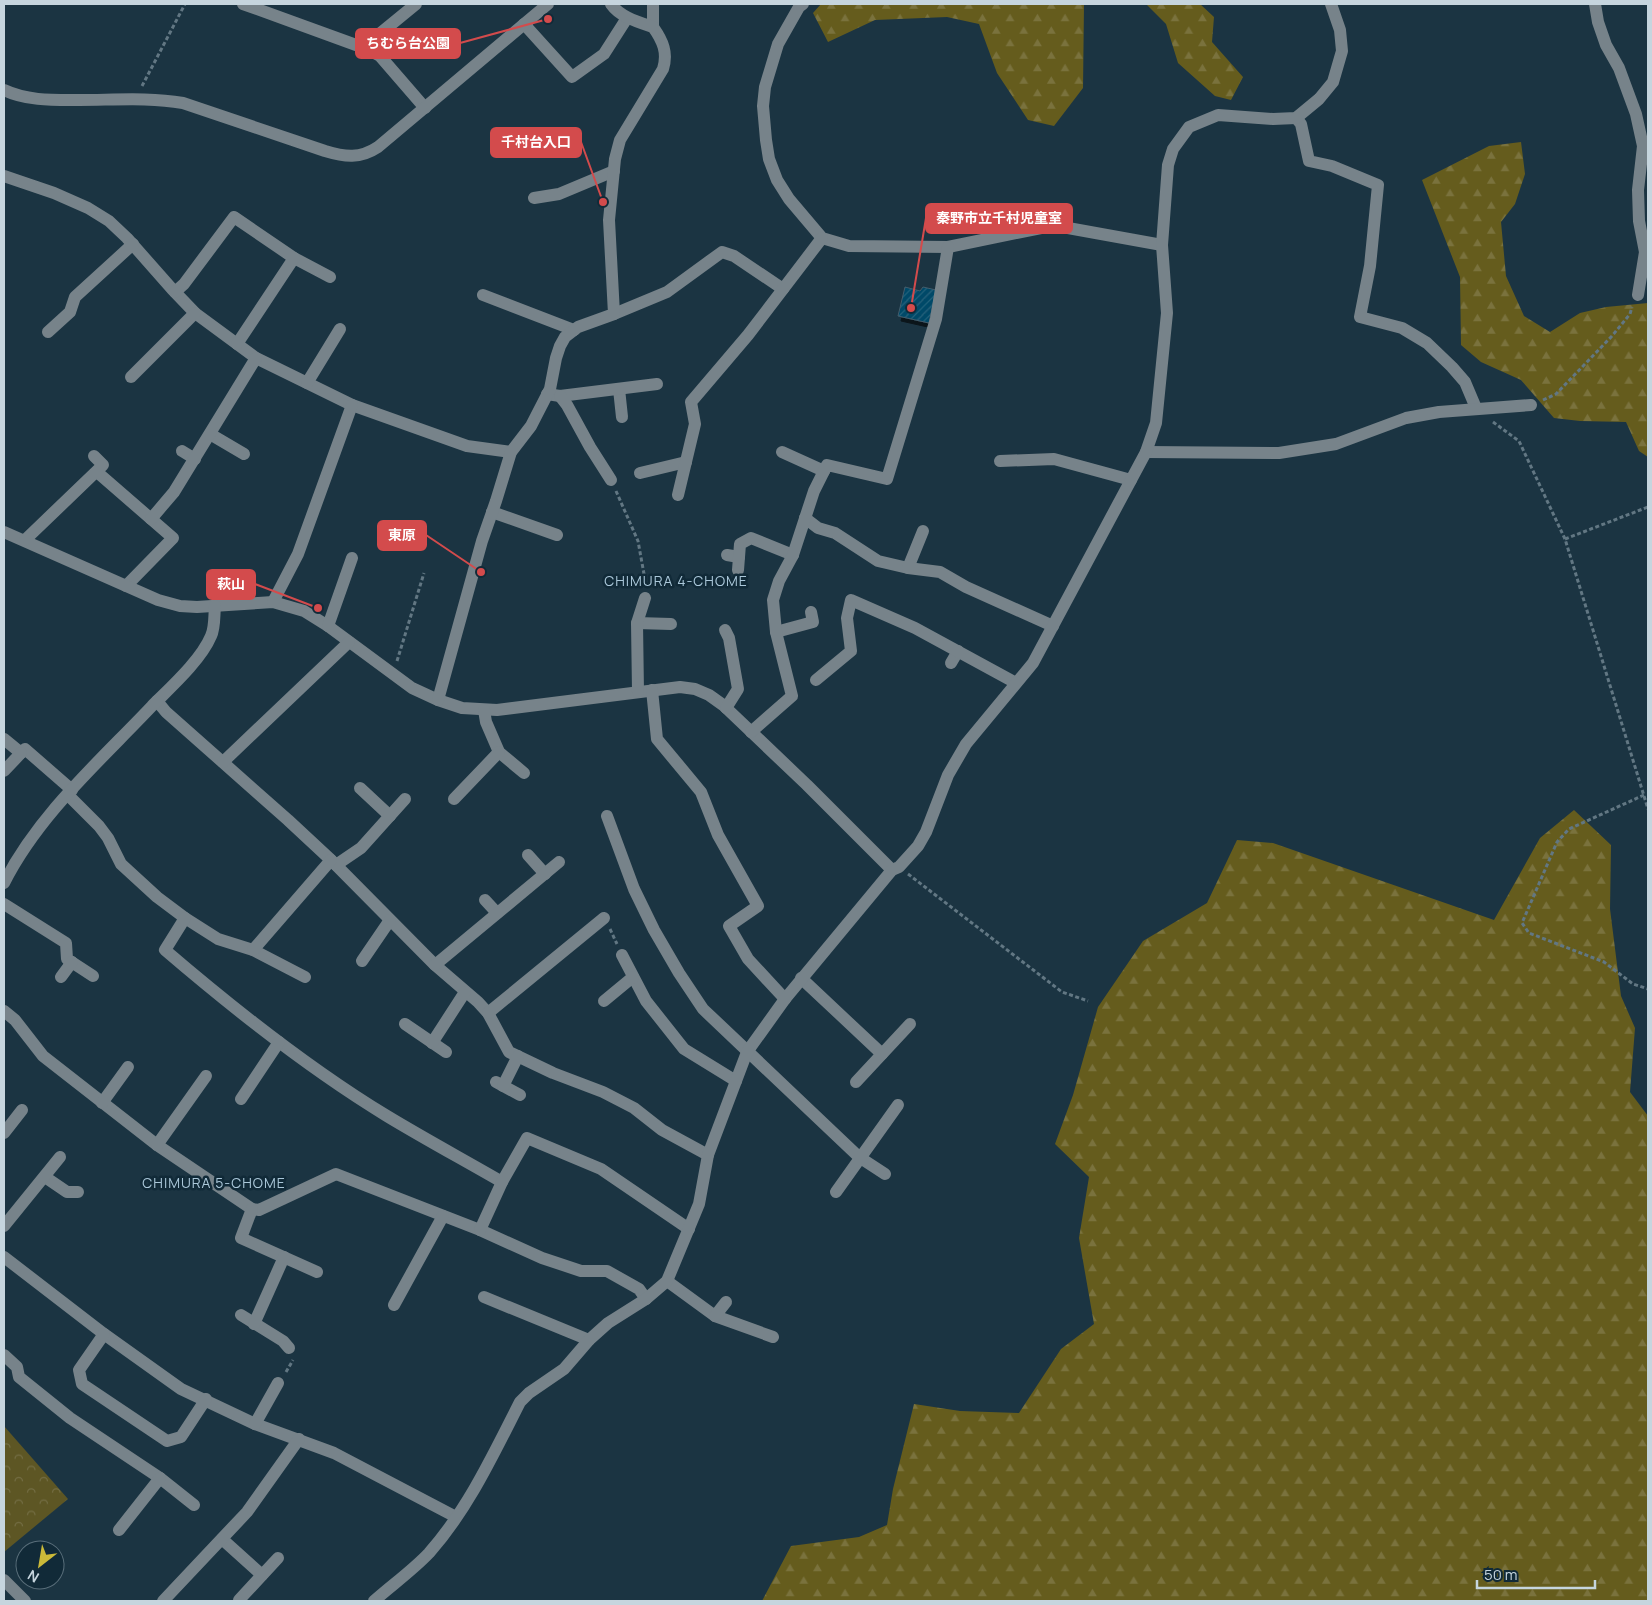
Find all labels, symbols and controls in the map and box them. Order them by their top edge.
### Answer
callout: ちむら台公園 [356,29,460,58]
text: ちむら台公園 [366,33,450,52]
callout: 千村台入口 [491,128,581,157]
text: 千村台入口 [501,132,571,151]
callout: 秦野市立千村児童室 [926,204,1072,233]
text: 秦野市立千村児童室 [936,208,1062,227]
callout: 東原 [378,521,426,550]
text: 東原 [388,525,416,544]
callout: 萩山 [207,570,255,599]
district label: CHIMURA 4-CHOME [604,571,748,590]
text: 萩山 [217,574,245,593]
district label: CHIMURA 5-CHOME [142,1173,286,1192]
north arrow [15,1540,65,1590]
scale bar [1477,1558,1594,1590]
text: 50 m [1484,1564,1518,1585]
text: N [24,1566,42,1587]

